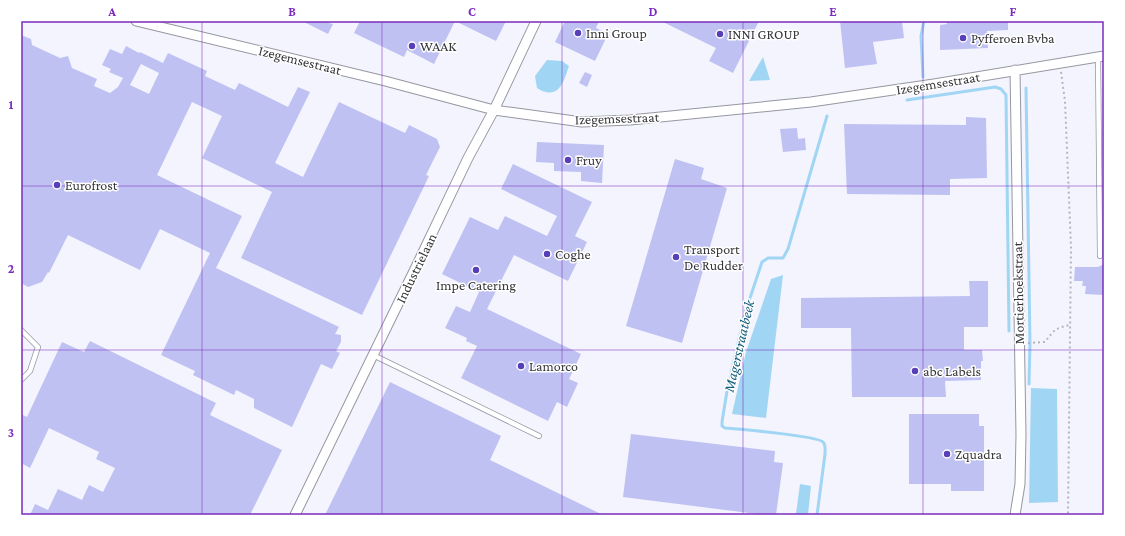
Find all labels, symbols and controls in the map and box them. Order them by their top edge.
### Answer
text: A [107,4,116,19]
text: B [288,4,296,19]
text: C [468,4,476,19]
text: D [649,4,658,19]
text: E [829,4,837,19]
text: F [1010,4,1017,19]
place label: Inni Group [586,25,647,41]
place label: INNI GROUP [728,26,800,42]
marker: Inni Group [573,28,583,38]
marker: INNI GROUP [715,29,725,39]
place label: Pyfferoen Bvba [971,30,1055,46]
marker: Pyfferoen Bvba [958,33,968,43]
place label: WAAK [420,38,457,54]
marker: WAAK [407,41,417,51]
street label: Izegemsestraat [257,42,343,78]
street label: Izegemsestraat [895,68,981,98]
text: 1 [9,97,14,112]
street label: Izegemsestraat [574,109,660,127]
place label: Fruy [576,152,602,168]
marker: Fruy [563,155,573,165]
place label: Eurofrost [65,177,118,193]
marker: Eurofrost [52,180,62,190]
street label: Industrielaan [392,230,440,305]
place label: Transport De Rudder [684,241,743,273]
street label: Mortierhoekstraat [1009,241,1027,344]
place label: Coghe [555,246,591,262]
marker: Coghe [542,249,552,259]
marker: Transport De Rudder [671,252,681,262]
text: 2 [8,261,15,276]
marker: Impe Catering [471,265,481,275]
place label: Impe Catering [436,277,516,293]
water label: Magerstraatbeek [720,297,759,395]
place label: Lamorco [529,358,578,374]
marker: Lamorco [516,361,526,371]
place label: abc Labels [923,363,981,379]
marker: abc Labels [910,366,920,376]
text: 3 [8,425,14,440]
place label: Zquadra [955,446,1002,462]
marker: Zquadra [942,449,952,459]

